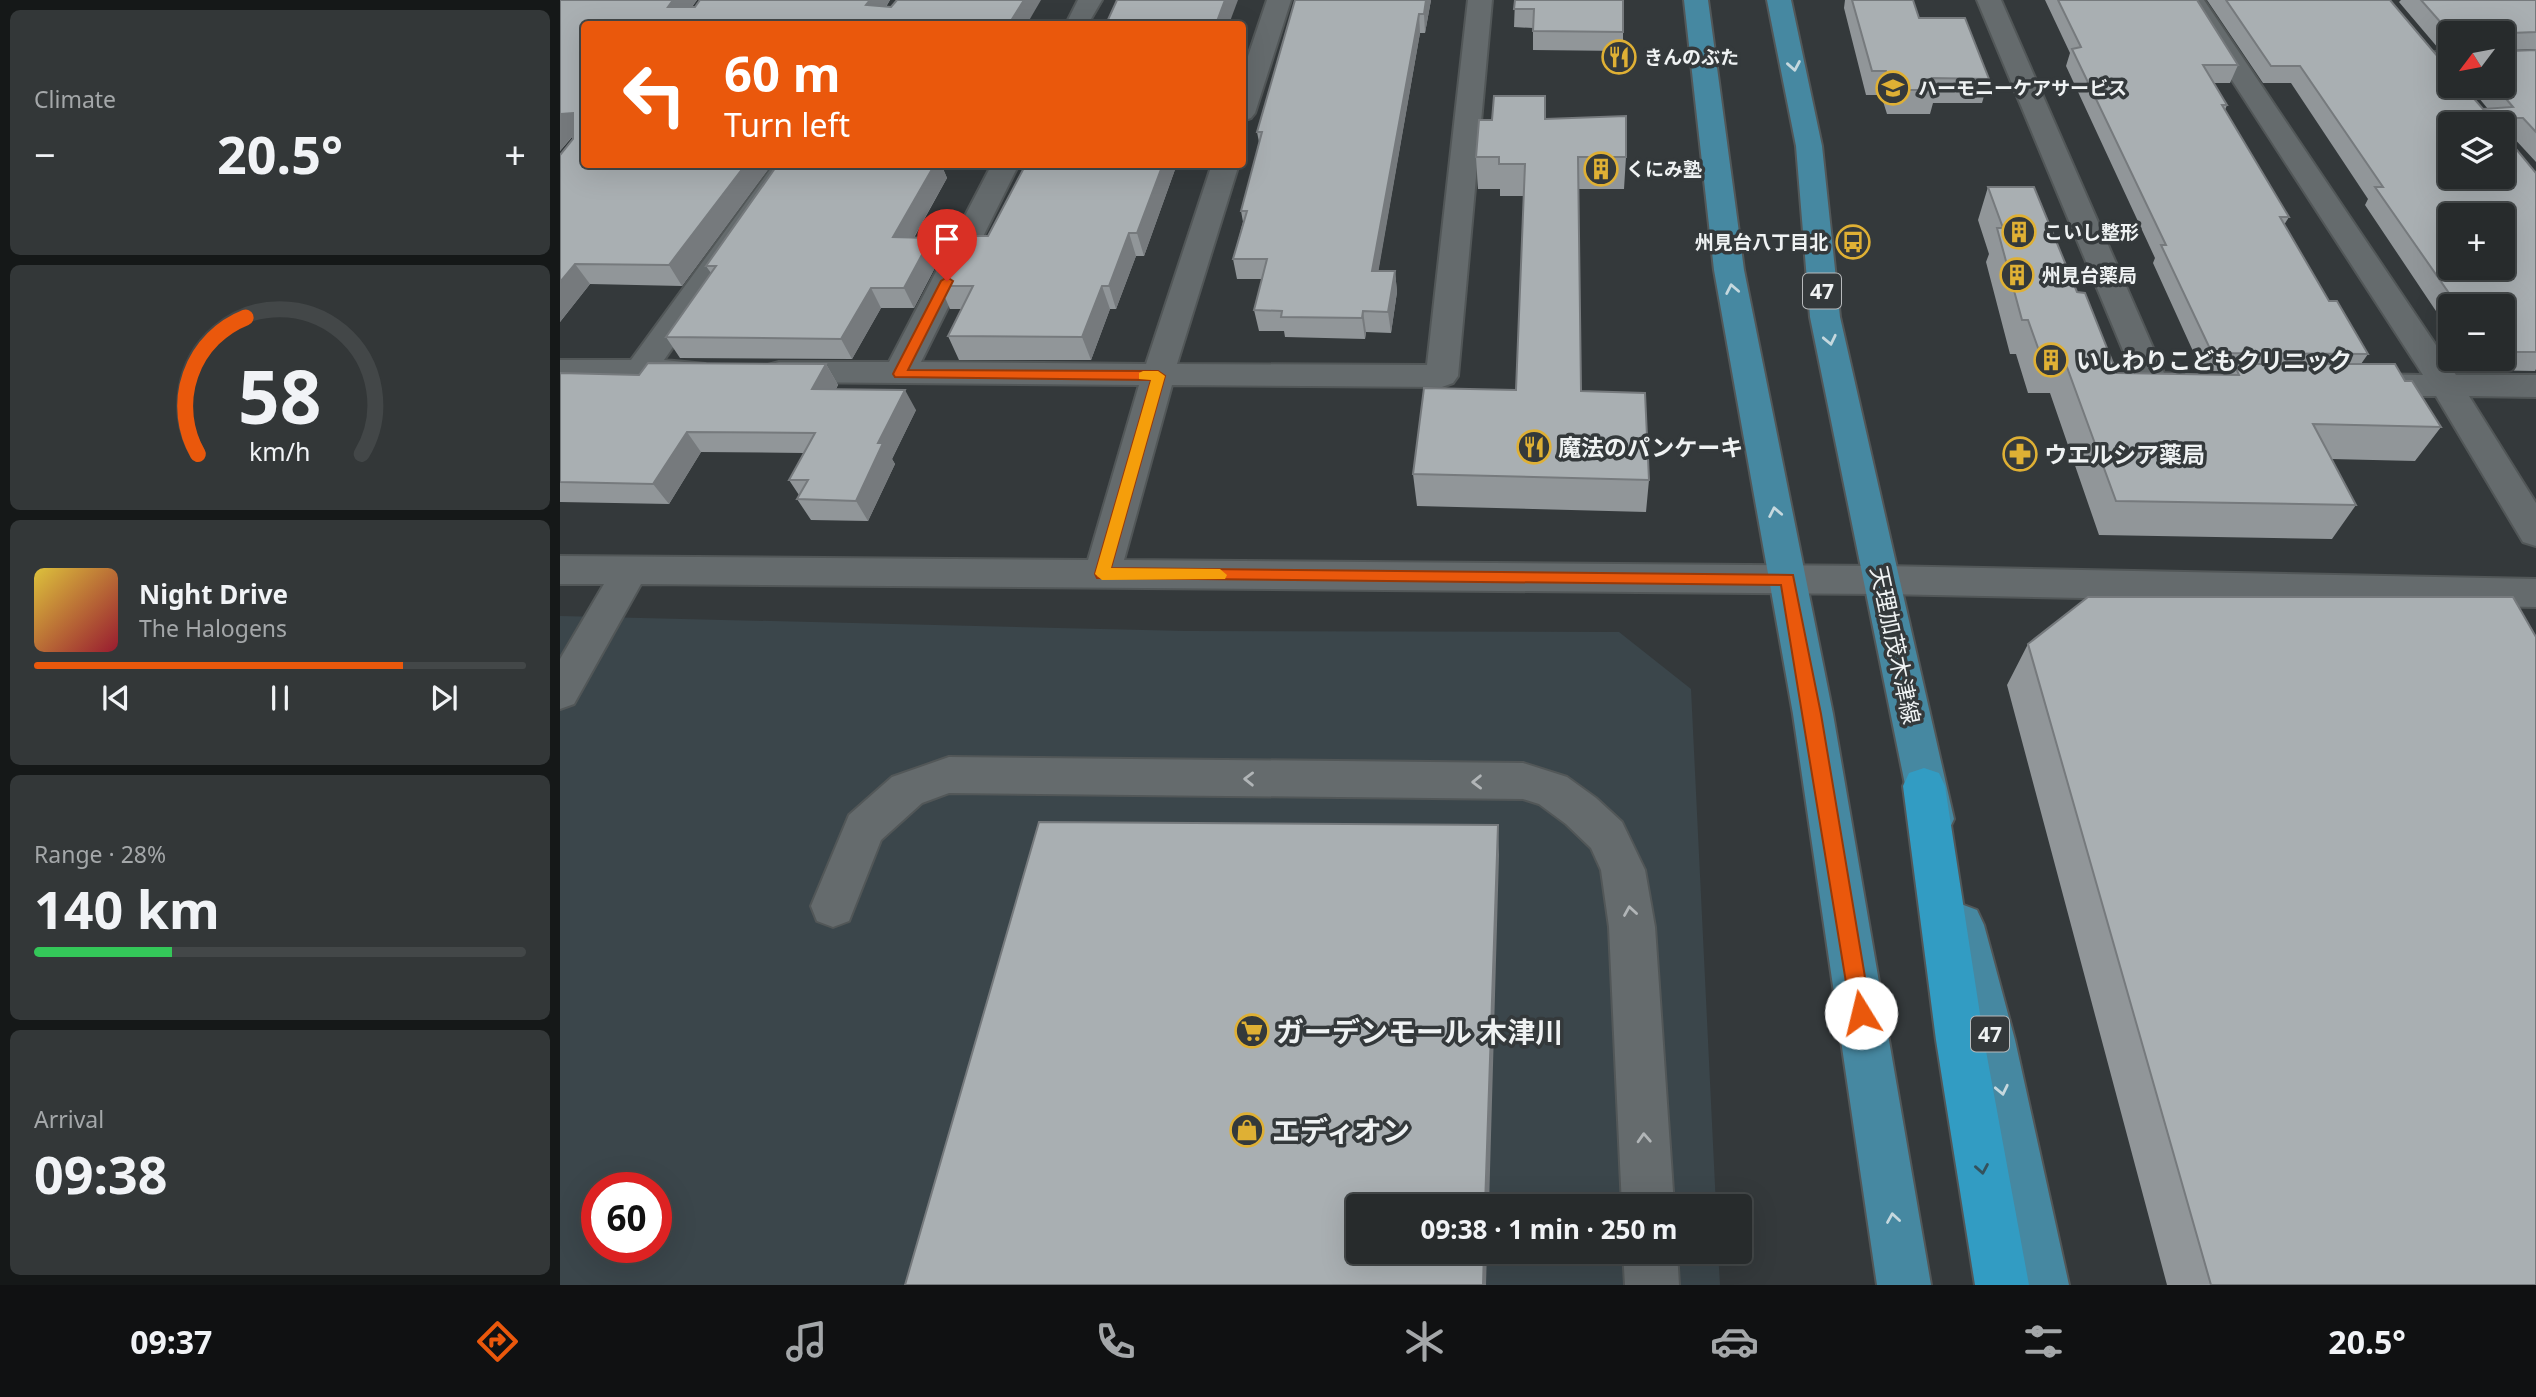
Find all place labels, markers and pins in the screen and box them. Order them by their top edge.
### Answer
restaurant icon: きんのぶた [1600,38,1638,76]
place label: きんのぶた [1644,44,1739,70]
school or university icon: ハーモニーケアサービス [1874,69,1912,107]
place label: ハーモニーケアサービス [1918,75,2127,101]
building icon: くにみ塾 [1582,150,1620,188]
place label: くにみ塾 [1626,156,1702,182]
pin [917,209,977,281]
building icon: こいし整形 [2000,213,2038,251]
place label: こいし整形 [2044,219,2139,245]
bus stop icon: 州見台八丁目北 [1834,223,1872,261]
place label: 州見台八丁目北 [1695,229,1828,255]
building icon: 州見台薬局 [1998,256,2036,294]
place label: 州見台薬局 [2042,262,2137,288]
building icon: いしわりこどもクリニック [2032,341,2070,379]
place label: いしわりこどもクリニック [2076,344,2352,376]
restaurant icon: 魔法のパンケーキ [1515,428,1553,466]
place label: 魔法のパンケーキ [1558,431,1743,463]
pharmacy icon: ウエルシア薬局 [2001,435,2039,473]
place label: ウエルシア薬局 [2044,438,2205,470]
supermarket icon: ガーデンモール 木津川 [1233,1012,1271,1050]
place label: ガーデンモール 木津川 [1276,1012,1563,1050]
shop icon: エディオン [1228,1111,1266,1149]
place label: エディオン [1272,1111,1410,1149]

